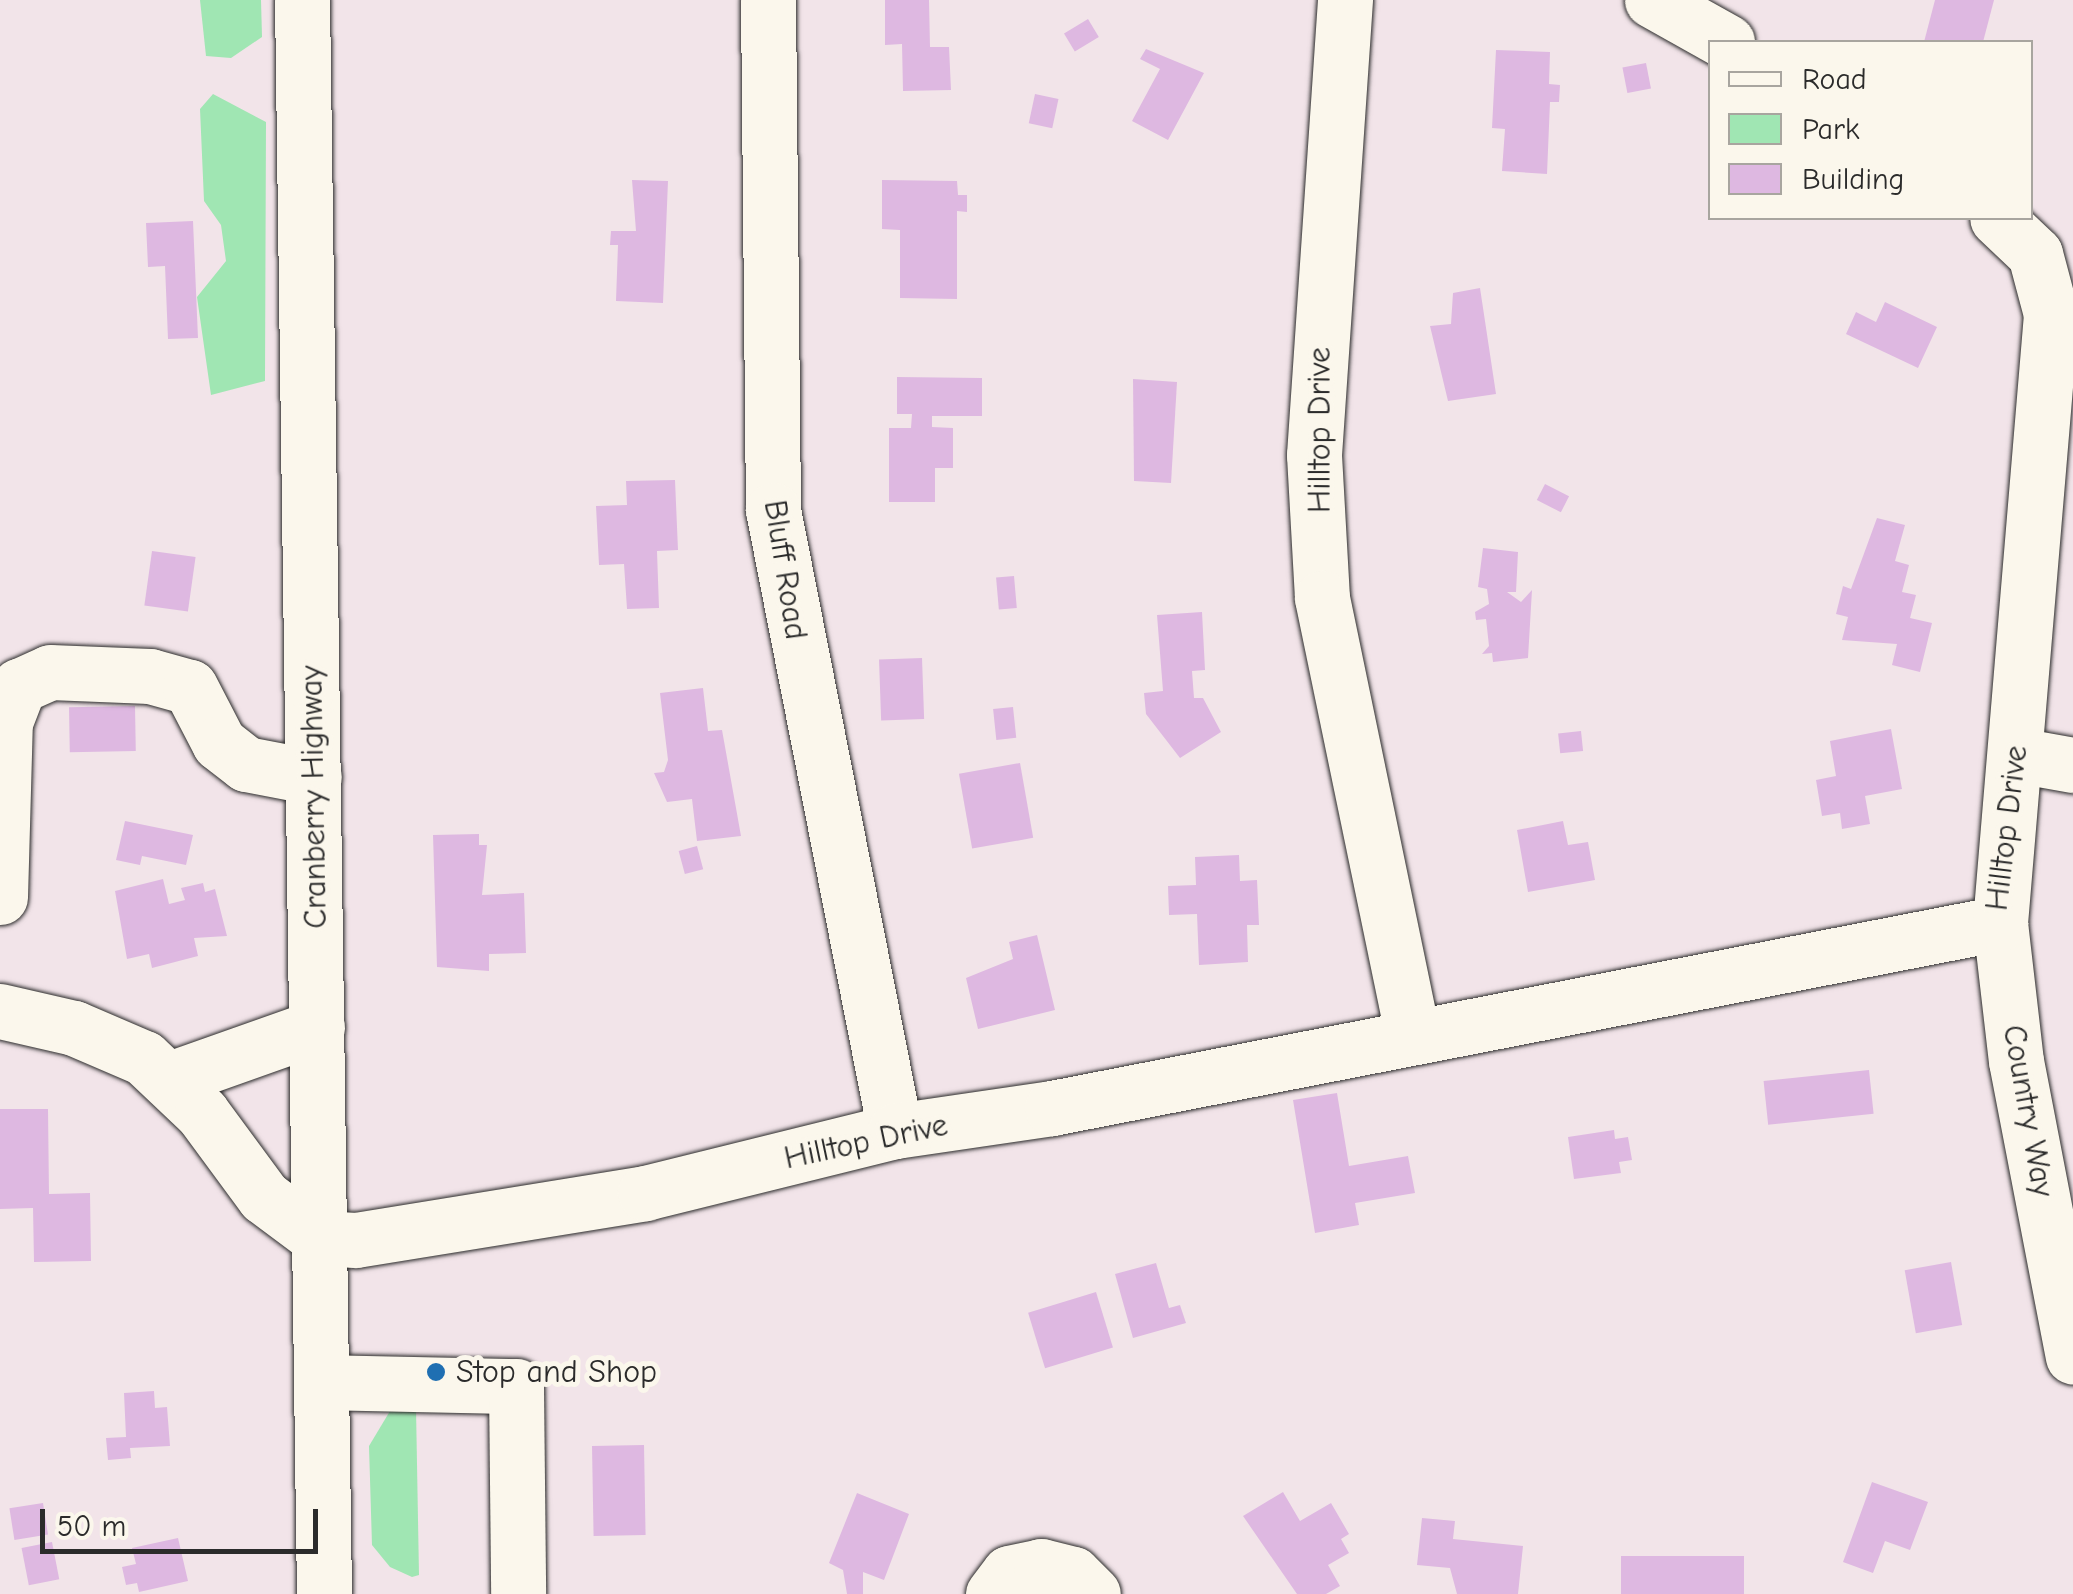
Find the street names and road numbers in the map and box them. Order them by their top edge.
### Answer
street label: Hilltop Drive [1301,347,1339,513]
street label: Bluff Road [755,497,815,643]
street label: Cranberry Highway [293,665,335,929]
street label: Hilltop Drive [1978,743,2036,913]
street label: Country Way [1994,1022,2062,1200]
street label: Hilltop Drive [781,1106,951,1178]

